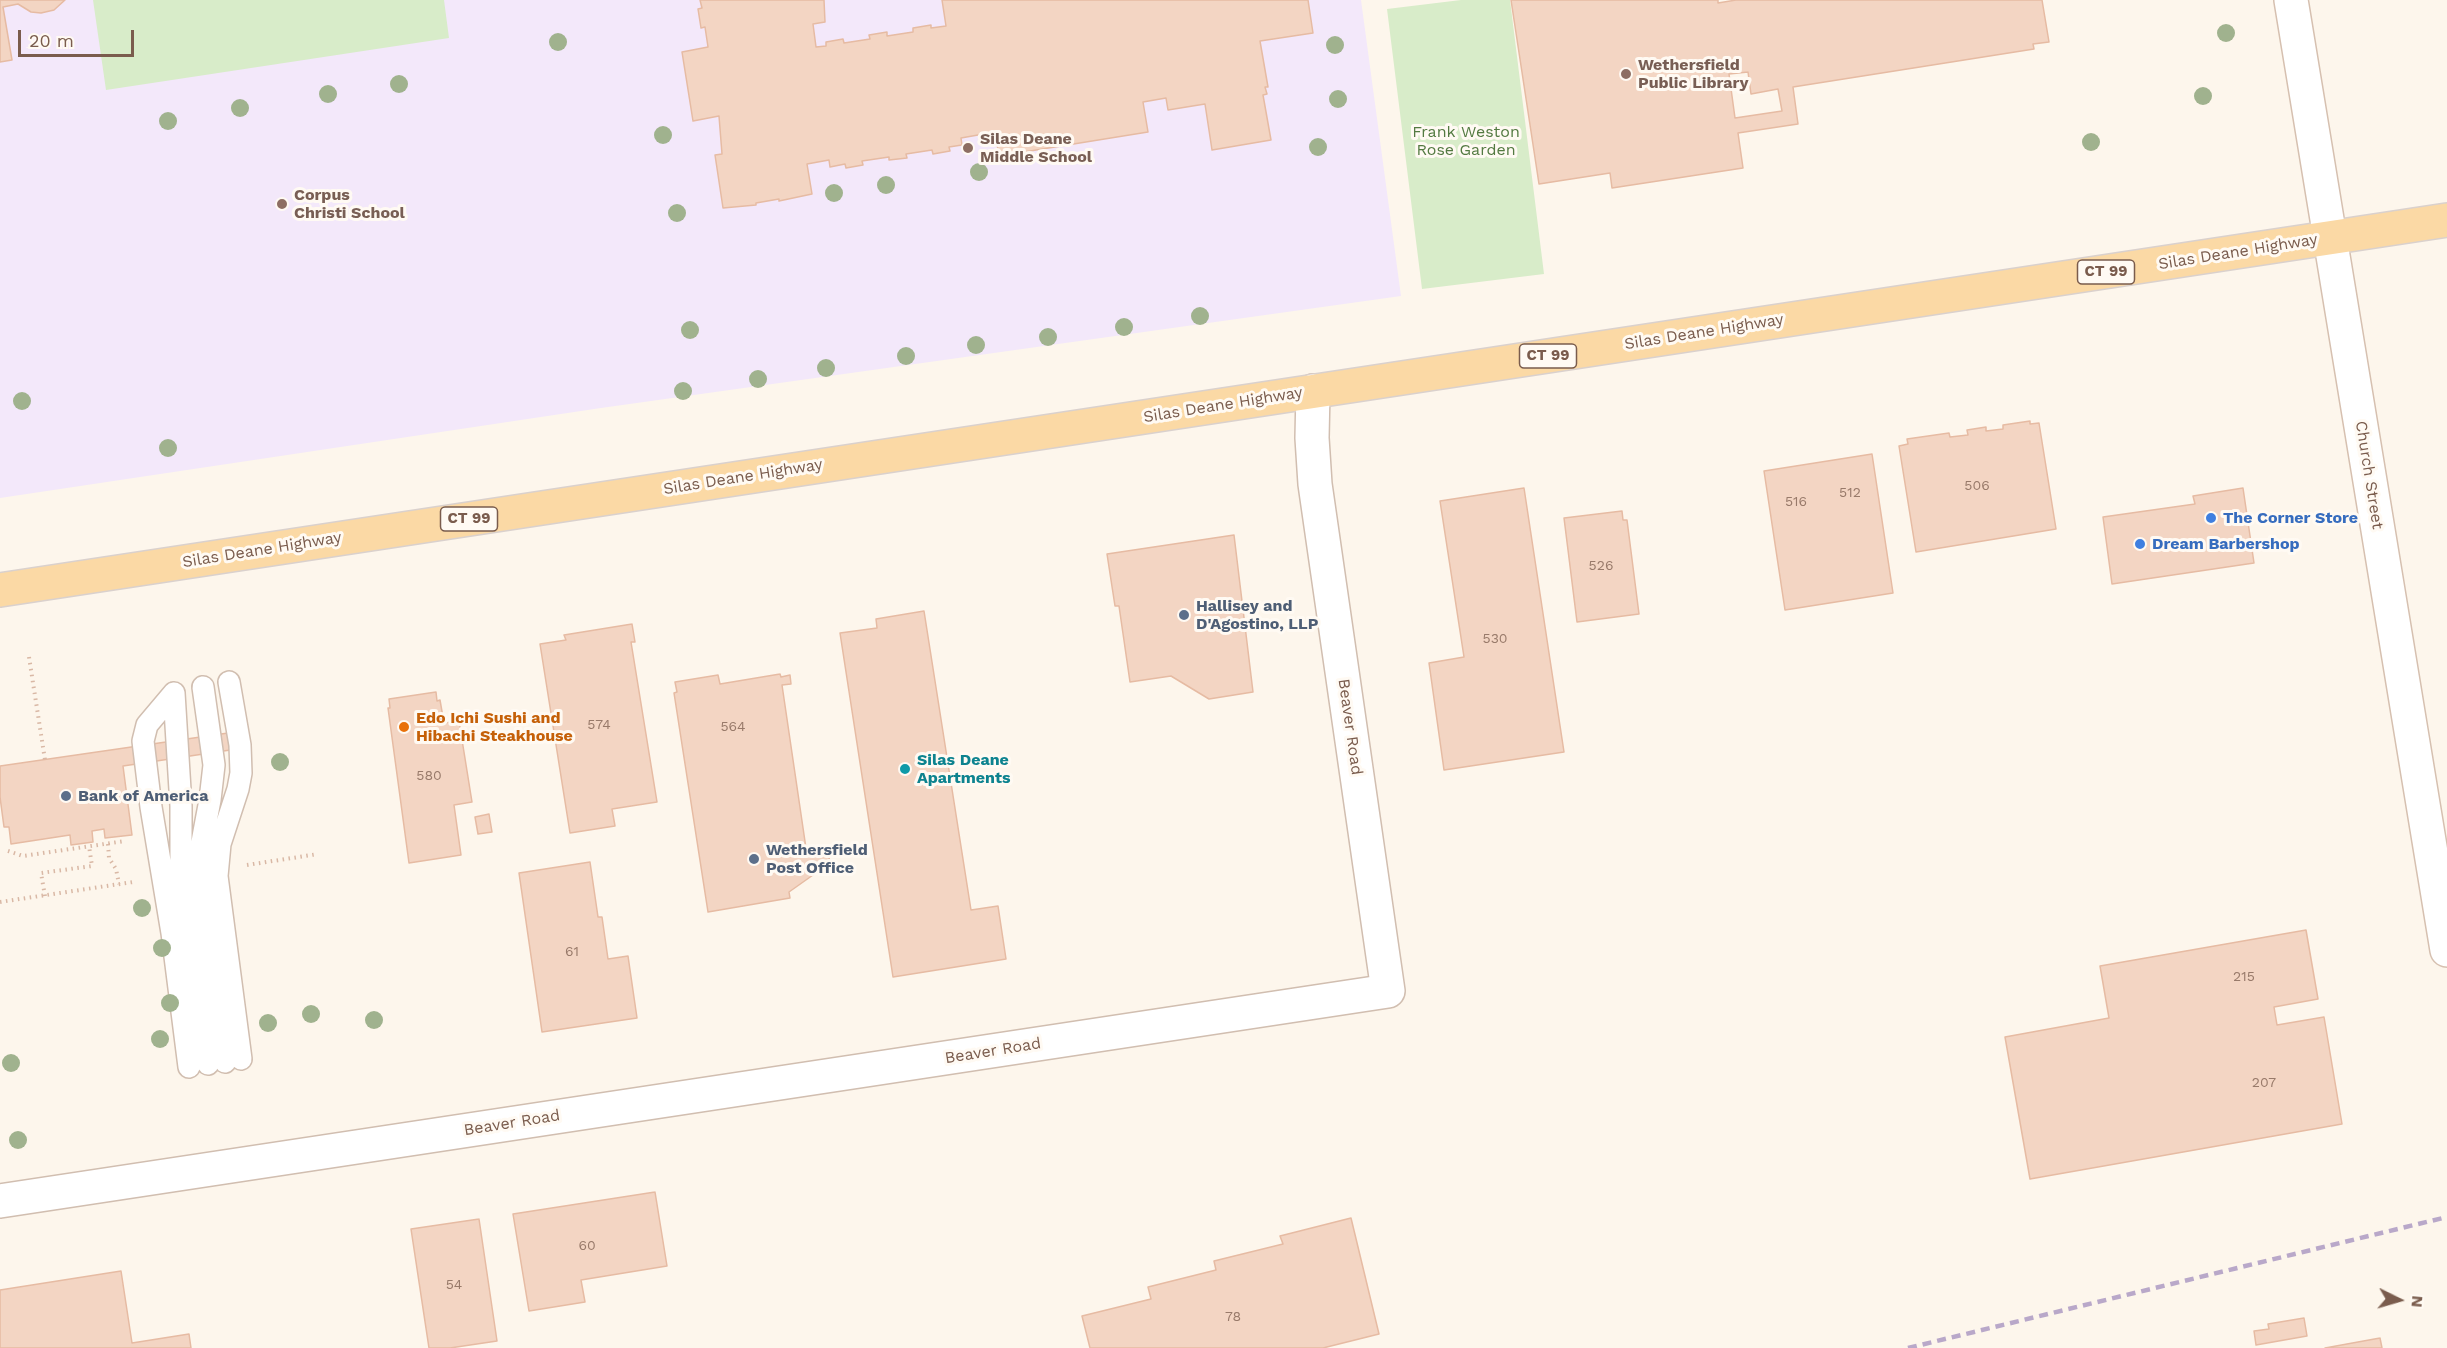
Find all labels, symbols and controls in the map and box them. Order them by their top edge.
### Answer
scale bar [21,18,136,56]
text: 20 m [29,30,74,51]
place label: Wethersfield Public Library [1638,55,1748,93]
marker: Wethersfield Public Library [1619,67,1633,81]
park label: Frank Weston Rose Garden [1412,122,1520,160]
place label: Silas Deane Middle School [980,129,1092,167]
marker: Silas Deane Middle School [961,141,975,155]
place label: Corpus Christi School [294,185,405,223]
marker: Corpus Christi School [275,197,289,211]
street label: Silas Deane Highway [2157,230,2319,274]
road number: CT 99 [2078,260,2134,284]
street label: Silas Deane Highway [1623,310,1785,354]
road number: CT 99 [1520,344,1576,368]
street label: Silas Deane Highway [1142,383,1304,427]
street label: Church Street [2351,419,2387,531]
street label: Silas Deane Highway [662,455,824,499]
house number: 506 [1964,478,1990,494]
house number: 512 [1839,485,1861,501]
house number: 516 [1785,494,1807,510]
road number: CT 99 [440,507,498,531]
place label: The Corner Store [2223,508,2358,528]
marker: The Corner Store [2204,511,2218,525]
street label: Silas Deane Highway [181,528,343,572]
place label: Dream Barbershop [2152,534,2300,554]
marker: Dream Barbershop [2133,537,2147,551]
house number: 526 [1589,558,1613,574]
place label: Hallisey and D'Agostino, LLP [1196,596,1318,634]
marker: Hallisey and D'Agostino, LLP [1177,608,1191,622]
house number: 530 [1482,631,1508,647]
street label: Beaver Road [1334,678,1366,776]
place label: Edo Ichi Sushi and Hibachi Steakhouse [416,708,573,746]
house number: 574 [587,717,611,733]
house number: 564 [720,719,746,735]
marker: Edo Ichi Sushi and Hibachi Steakhouse [397,720,411,734]
place label: Silas Deane Apartments [917,750,1010,788]
marker: Silas Deane Apartments [898,762,912,776]
house number: 580 [416,768,442,784]
place label: Bank of America [78,786,208,806]
marker: Bank of America [59,789,73,803]
place label: Wethersfield Post Office [766,840,868,878]
marker: Wethersfield Post Office [747,852,761,866]
house number: 61 [565,944,579,960]
house number: 215 [2233,969,2255,985]
street label: Beaver Road [944,1034,1042,1068]
house number: 207 [2252,1075,2276,1091]
street label: Beaver Road [463,1106,561,1140]
house number: 60 [578,1238,596,1254]
north arrow [2369,1270,2429,1330]
house number: 54 [446,1277,462,1293]
text: N [2407,1295,2427,1308]
house number: 78 [1225,1309,1241,1325]

